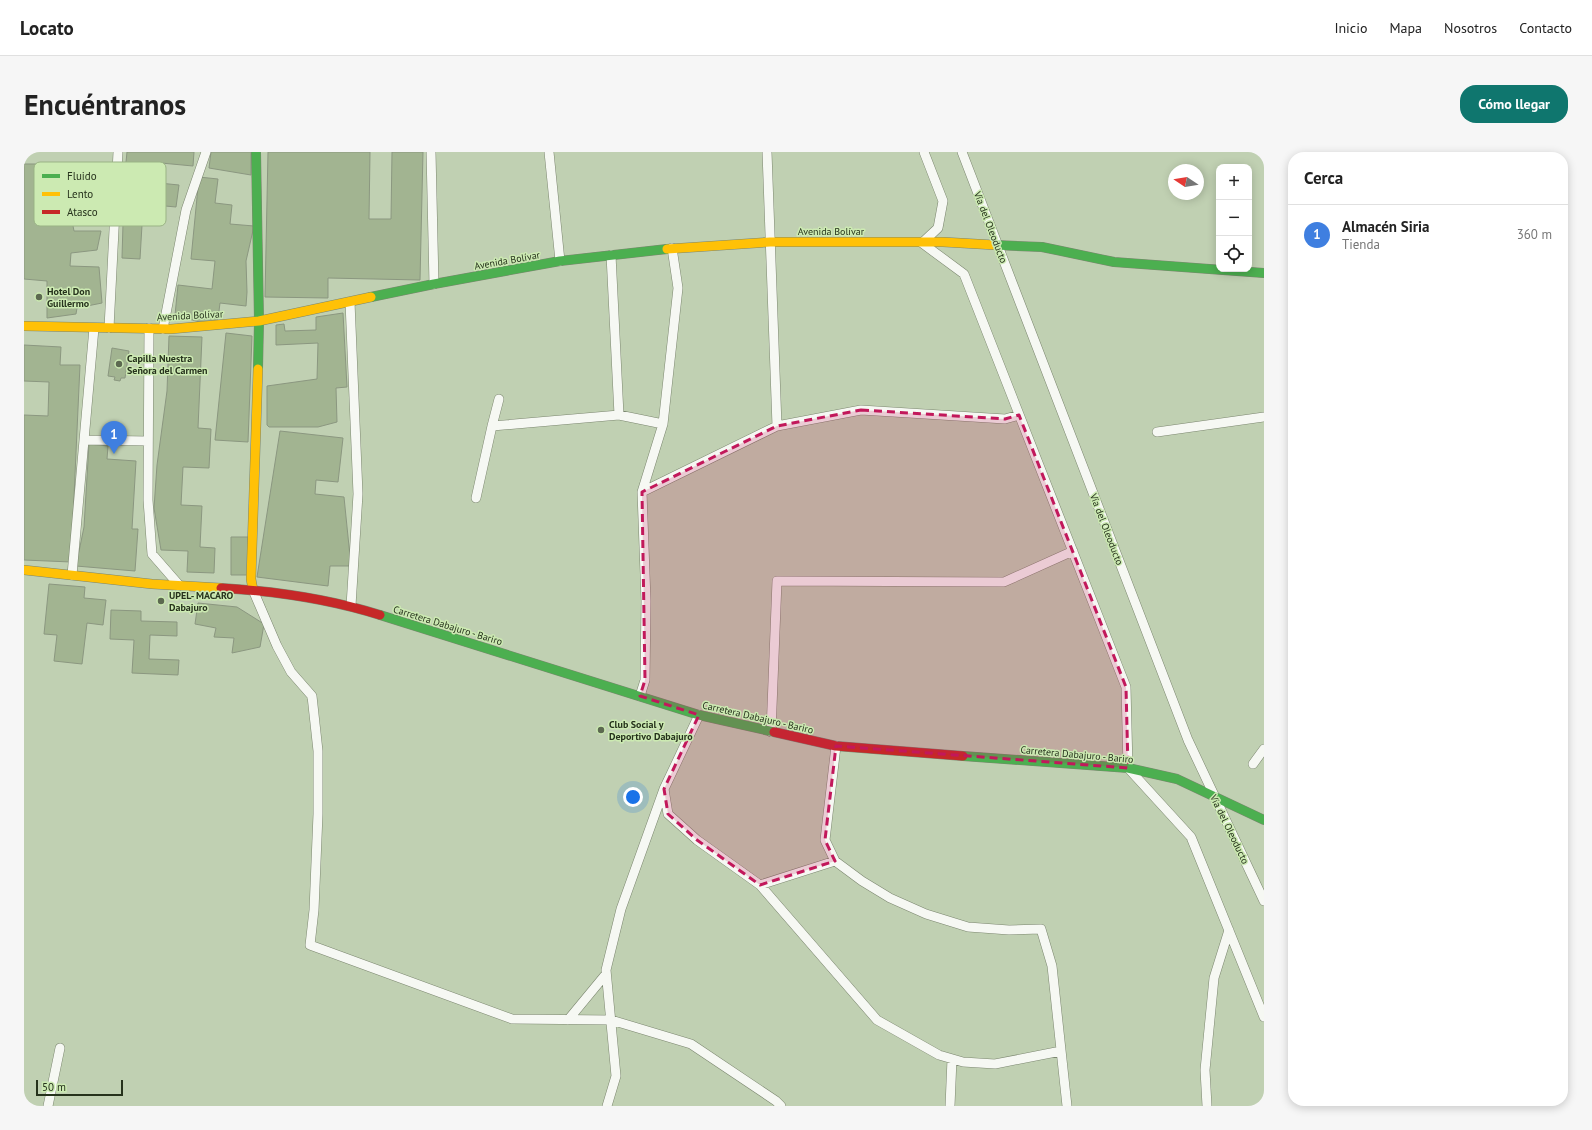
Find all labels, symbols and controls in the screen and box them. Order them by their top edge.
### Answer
text: Locato [20,16,74,40]
text: Inicio [1334,19,1367,37]
text: Mapa [1389,19,1422,37]
text: Nosotros [1444,19,1497,37]
text: Contacto [1519,19,1572,37]
button: Cómo llegar [1460,85,1568,123]
text: Encuéntranos [24,86,186,123]
legend [34,162,166,226]
north arrow [1168,164,1204,200]
map controls [1216,164,1252,272]
button: + [1216,164,1252,200]
text: Cerca [1304,167,1343,189]
text: Fluido [67,169,97,183]
text: Lento [67,187,93,201]
street label: Vía del Oleoducto [971,189,1010,265]
button: − [1216,200,1252,236]
text: Atasco [67,205,98,219]
text: Almacén Siria [1342,217,1430,236]
street label: Avenida Bolívar [798,225,865,238]
text: 1 [1313,226,1321,243]
text: 360 m [1517,226,1552,243]
button: locate [1216,236,1252,272]
text: Tienda [1342,236,1380,253]
street label: Avenida Bolívar [473,248,542,273]
place label: Hotel Don Guillermo [47,285,90,310]
marker: Hotel Don Guillermo [34,292,44,302]
street label: Avenida Bolívar [157,307,224,324]
place label: Capilla Nuestra Señora del Carmen [127,352,208,377]
marker: Capilla Nuestra Señora del Carmen [114,359,124,369]
pin: 1 [101,421,127,454]
street label: Vía del Oleoducto [1087,491,1126,567]
place label: UPEL- MACARO Dabajuro [169,589,234,614]
marker: UPEL- MACARO Dabajuro [156,596,166,606]
street label: Carretera Dabajuro - Bariro [392,603,504,648]
street label: Carretera Dabajuro - Bariro [701,698,815,737]
place label: Club Social y Deportivo Dabajuro [609,718,693,743]
marker: Club Social y Deportivo Dabajuro [596,725,606,735]
street label: Carretera Dabajuro - Bariro [1020,743,1134,766]
your location [623,787,643,807]
street label: Vía del Oleoducto [1207,791,1252,866]
scale bar [36,1078,123,1097]
text: 50 m [42,1080,66,1094]

